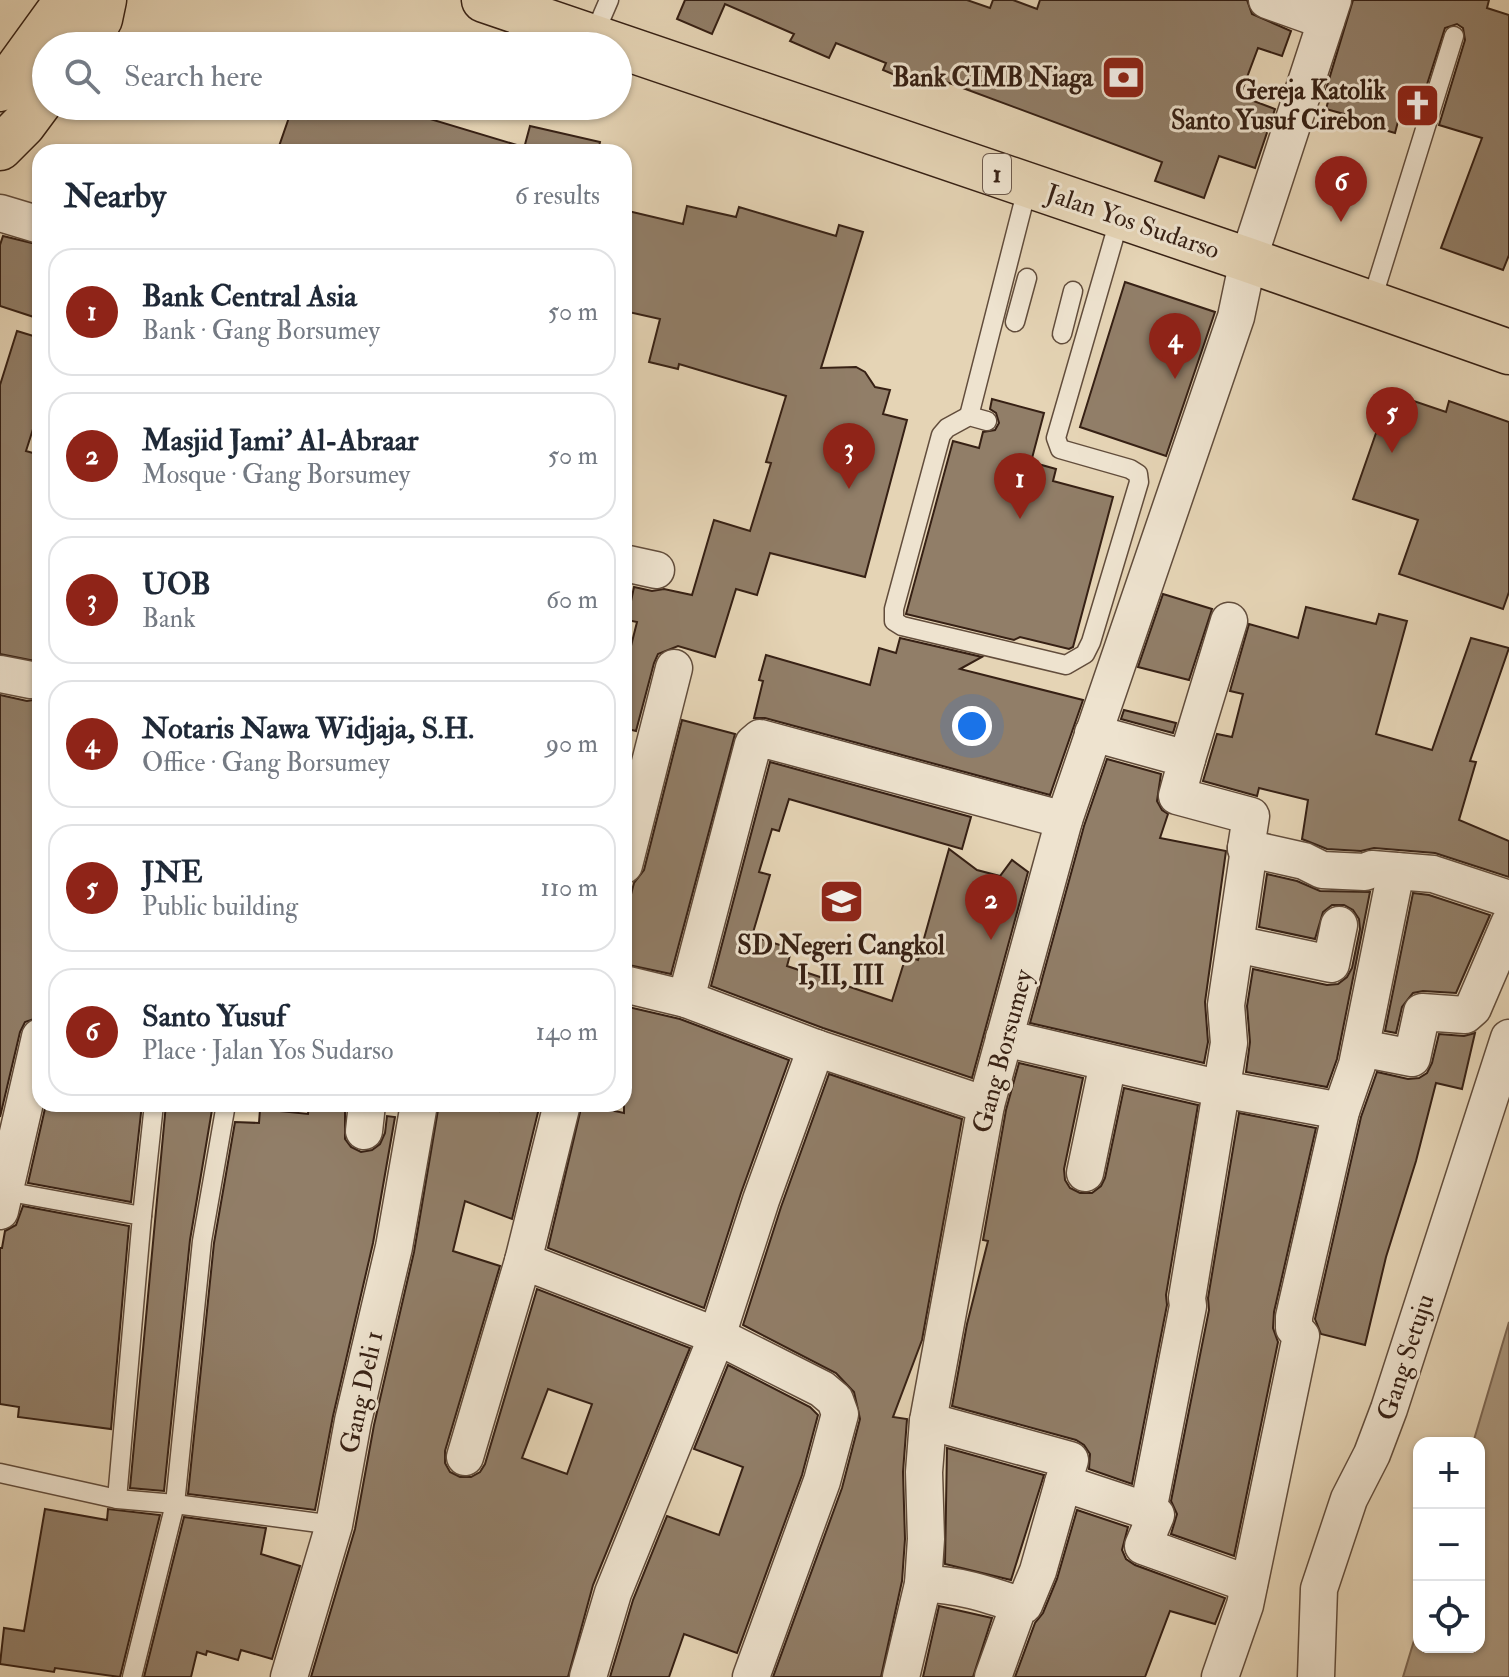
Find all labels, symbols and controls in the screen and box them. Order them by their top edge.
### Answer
search box [32,32,632,120]
bank icon: Bank CIMB Niaga [1100,53,1148,101]
icon: search [60,54,104,98]
text: Search here [124,58,263,95]
place label: Bank CIMB Niaga [893,62,1094,95]
place label: Gereja Katolik Santo Yusuf Cirebon [1171,75,1387,137]
church icon: Gereja Katolik Santo Yusuf Cirebon [1393,81,1441,129]
road number: 1 [983,154,1011,194]
pin: 6 [1315,156,1367,222]
text: Nearby [64,175,166,218]
street label: Jalan Yos Sudarso [1041,177,1224,267]
text: 6 results [515,180,600,212]
text: Bank Central Asia [142,278,357,315]
text: 1 [87,296,97,328]
text: 50 m [548,296,598,328]
pin: 4 [1149,313,1201,379]
text: Bank · Gang Borsumey [142,315,380,347]
pin: 5 [1366,387,1418,453]
text: Masjid Jami' Al-Abraar [142,422,418,459]
pin: 3 [823,423,875,489]
text: 2 [85,440,99,472]
text: 50 m [548,440,598,472]
pin: 1 [994,453,1046,519]
text: Mosque · Gang Borsumey [142,459,410,491]
text: UOB [142,566,211,603]
text: 3 [87,584,97,616]
text: 60 m [546,584,598,616]
text: Bank [142,603,196,635]
your location [952,706,992,746]
text: Notaris Nawa Widjaja, S.H. [142,710,474,747]
text: 4 [85,728,99,760]
text: 90 m [546,728,598,760]
text: Office · Gang Borsumey [142,747,390,779]
text: JNE [142,854,203,891]
text: 5 [86,872,98,904]
text: 110 m [541,872,598,904]
pin: 2 [965,874,1017,940]
school or university icon: SD Negeri Cangkol I, II, III [817,878,865,926]
text: Public building [142,891,298,923]
place label: SD Negeri Cangkol I, II, III [737,930,945,992]
street label: Gang Borsumey [966,965,1040,1137]
text: Santo Yusuf [142,998,286,1035]
text: 6 [85,1016,99,1048]
text: 140 m [536,1016,598,1048]
text: Place · Jalan Yos Sudarso [142,1035,394,1067]
street label: Gang Setuju [1371,1290,1441,1425]
street label: Gang Deli 1 [333,1328,391,1456]
map controls [1413,1437,1485,1653]
button: + [1413,1437,1485,1509]
button: − [1413,1509,1485,1581]
button: locate [1413,1581,1485,1653]

